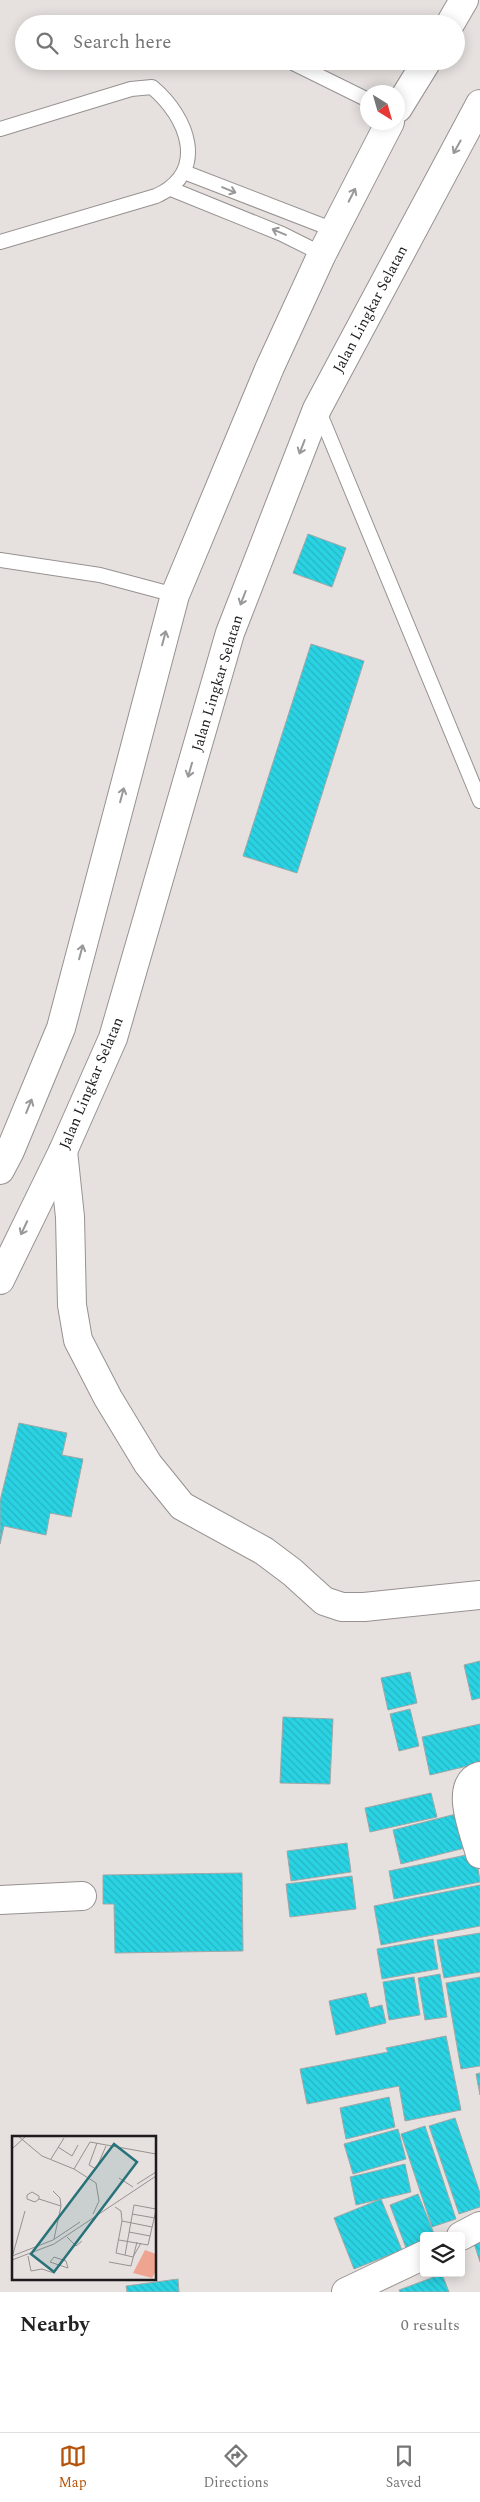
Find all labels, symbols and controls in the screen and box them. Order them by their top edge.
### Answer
search box [15,15,465,70]
text: Search here [73,28,172,57]
icon: search [33,29,61,57]
north arrow [360,85,405,130]
one-way arrow [452,140,462,155]
one-way arrow [222,186,237,195]
one-way arrow [348,188,357,203]
one-way arrow [272,227,287,237]
street label: Jalan Lingkar Selatan [327,241,414,377]
one-way arrow [297,439,307,454]
one-way arrow [238,590,247,606]
street label: Jalan Lingkar Selatan [186,612,249,754]
one-way arrow [160,631,169,647]
one-way arrow [185,762,195,778]
one-way arrow [118,788,128,804]
one-way arrow [77,945,86,961]
street label: Jalan Lingkar Selatan [53,1013,130,1153]
one-way arrow [24,1099,34,1114]
one-way arrow [19,1220,29,1235]
inset map [12,2136,156,2280]
map controls [420,2232,465,2277]
button: layers [420,2232,465,2277]
text: Nearby [20,2309,90,2341]
text: 0 results [401,2313,460,2337]
tab: Map [58,2442,87,2493]
tab: Directions [203,2442,269,2493]
tab: Saved [386,2442,422,2493]

